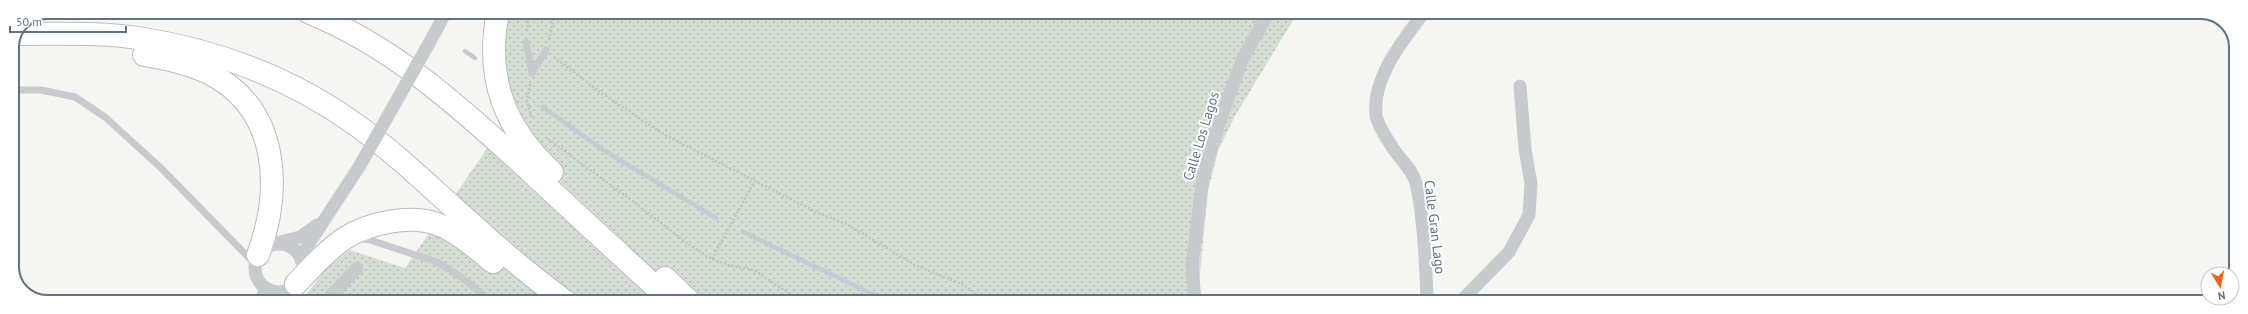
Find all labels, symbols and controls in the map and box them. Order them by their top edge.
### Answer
scale bar [10,8,126,34]
text: 50 m [16,14,42,29]
street label: Calle Los Lagos [1179,89,1223,183]
street label: Calle Gran Lago [1420,179,1450,275]
north arrow [2200,266,2240,306]
text: N [2217,288,2227,303]

